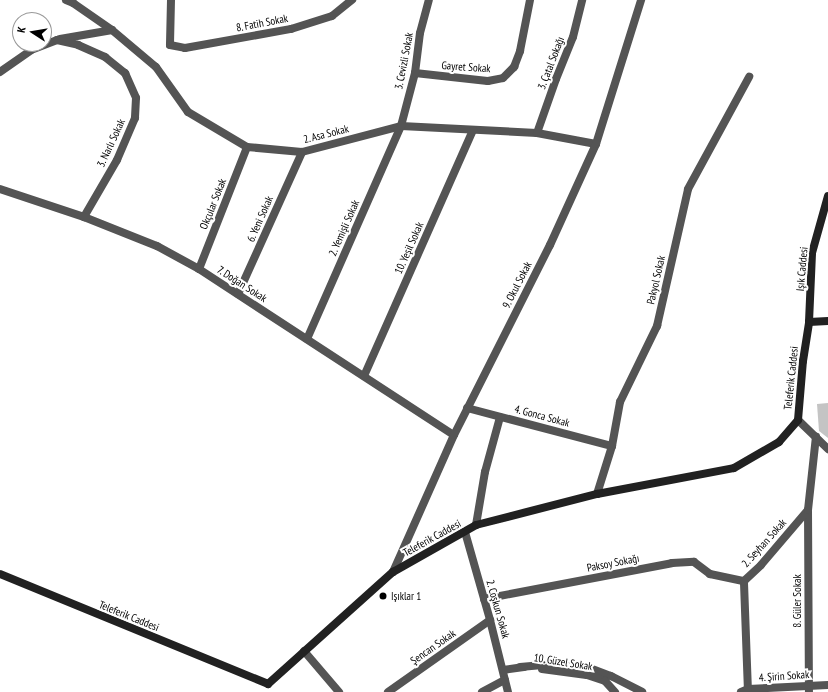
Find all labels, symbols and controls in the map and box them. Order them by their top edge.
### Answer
street label: 8. Fatih Sokak [235,11,289,35]
north arrow [12,12,52,52]
text: K [14,25,29,34]
street label: 3. Cevizli Sokak [392,31,416,91]
street label: 3. Çatal Sokağı [535,34,567,92]
street label: Gayret Sokak [441,59,491,75]
street label: 3. Narlı Sokak [94,117,128,169]
street label: 2. Asa Sokak [301,122,351,146]
street label: Okçular Sokak [197,177,229,231]
street label: 6. Yeni Sokak [244,194,276,244]
street label: 2. Yemişli Sokak [326,197,362,259]
street label: 10. Yeşil Sokak [392,220,426,276]
street label: Işık Caddesi [793,246,811,292]
street label: Pakyol Sokak [644,254,668,306]
street label: 9. Okul Sokak [499,259,535,311]
street label: 7. Doğan Sokak [214,263,270,305]
street label: Teleferik Caddesi [781,345,801,411]
street label: 4. Gonca Sokak [513,402,571,430]
street label: 2. Seyhan Sokak [739,516,789,570]
street label: Teleferik Caddesi [401,517,463,559]
street label: Paksoy Sokağı [586,551,640,575]
street label: 8. Güler Sokak [790,574,804,628]
street label: 2. Coşkun Sokak [483,578,513,640]
place label: Işıklar 1 [391,589,421,603]
marker: Işıklar 1 [378,591,388,601]
street label: Teleferik Caddesi [97,598,161,634]
street label: Şencan Sokak [408,627,458,667]
street label: 10. Güzel Sokak [532,651,594,673]
street label: 4. Şirin Sokak [758,668,810,684]

